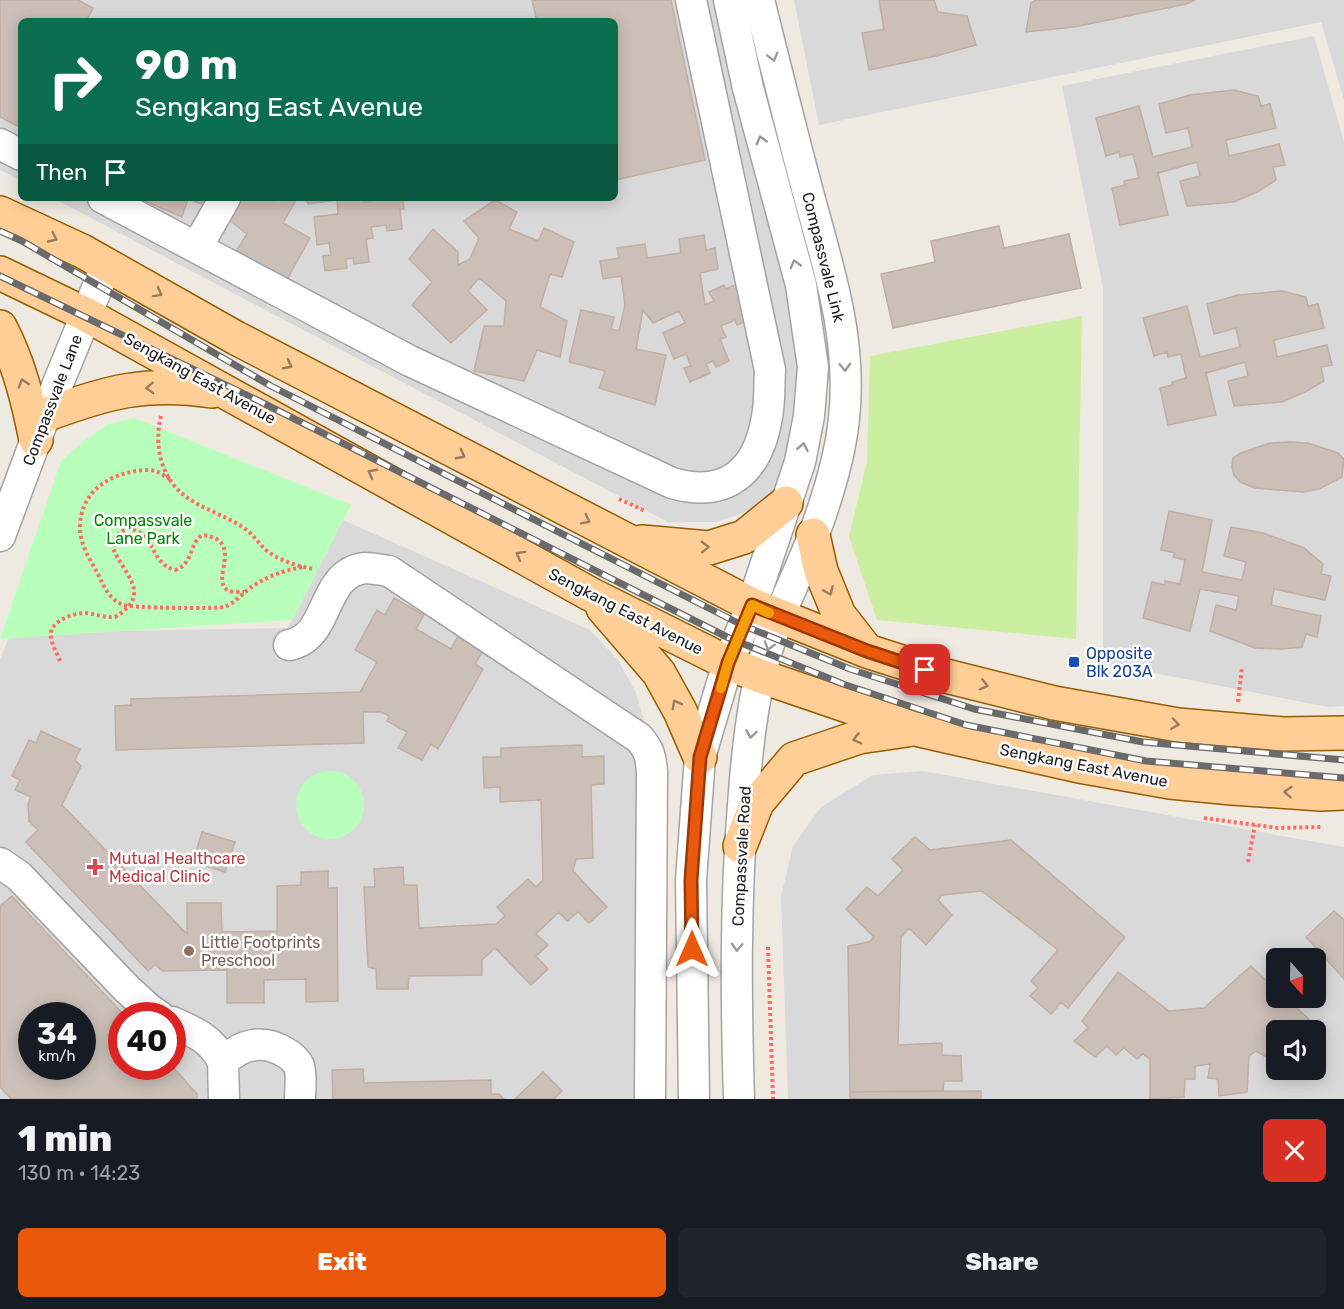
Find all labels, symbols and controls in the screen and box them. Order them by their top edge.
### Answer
text: 90 m [135,40,238,90]
icon: right [36,42,114,120]
one-way arrow [766,52,779,62]
text: Sengkang East Avenue [135,91,423,123]
one-way arrow [756,135,769,145]
icon: arrive [99,156,132,189]
text: Then [36,159,87,186]
street label: Compassvale Link [798,190,849,325]
one-way arrow [47,230,58,242]
one-way arrow [790,259,802,270]
one-way arrow [152,286,162,298]
street label: Sengkang East Avenue [120,329,279,428]
street label: Compassvale Lane [19,332,86,469]
one-way arrow [282,358,293,369]
one-way arrow [838,363,851,372]
one-way arrow [18,378,30,389]
one-way arrow [146,381,155,394]
one-way arrow [796,442,809,452]
one-way arrow [455,448,465,459]
one-way arrow [368,469,378,480]
park label: Compassvale Lane Park [94,511,192,548]
one-way arrow [580,513,591,524]
one-way arrow [700,540,709,553]
one-way arrow [516,551,527,562]
street label: Sengkang East Avenue [545,564,706,659]
one-way arrow [822,585,834,596]
one-way arrow [764,641,776,651]
pin [899,644,950,695]
place label: Opposite Blk 203A [1086,644,1153,681]
icon: arrive [908,653,941,686]
marker: Opposite Blk 203A [1067,655,1081,669]
one-way arrow [979,678,989,691]
one-way arrow [672,700,683,710]
one-way arrow [1170,718,1179,730]
one-way arrow [745,729,757,739]
one-way arrow [852,731,862,744]
street label: Sengkang East Avenue [998,740,1170,791]
street label: Compassvale Road [728,785,755,927]
one-way arrow [1283,785,1292,798]
place label: Mutual Healthcare Medical Clinic [109,849,246,886]
marker: Mutual Healthcare Medical Clinic [86,858,104,876]
position arrow [660,917,724,981]
place label: Little Footprints Preschool [201,933,320,970]
one-way arrow [730,942,743,951]
marker: Little Footprints Preschool [182,944,196,958]
north arrow [1266,948,1326,1008]
map controls [1266,948,1326,1080]
speed limit sign: 40 [108,1002,186,1080]
text: 34 [37,1016,77,1052]
button: sound [1266,1020,1326,1080]
text: km/h [38,1047,76,1065]
text: 1 min [18,1117,112,1160]
button: close [1263,1119,1326,1182]
text: 130 m · 14:23 [18,1161,140,1185]
button: Exit [18,1228,666,1297]
button: Share [678,1228,1326,1297]

